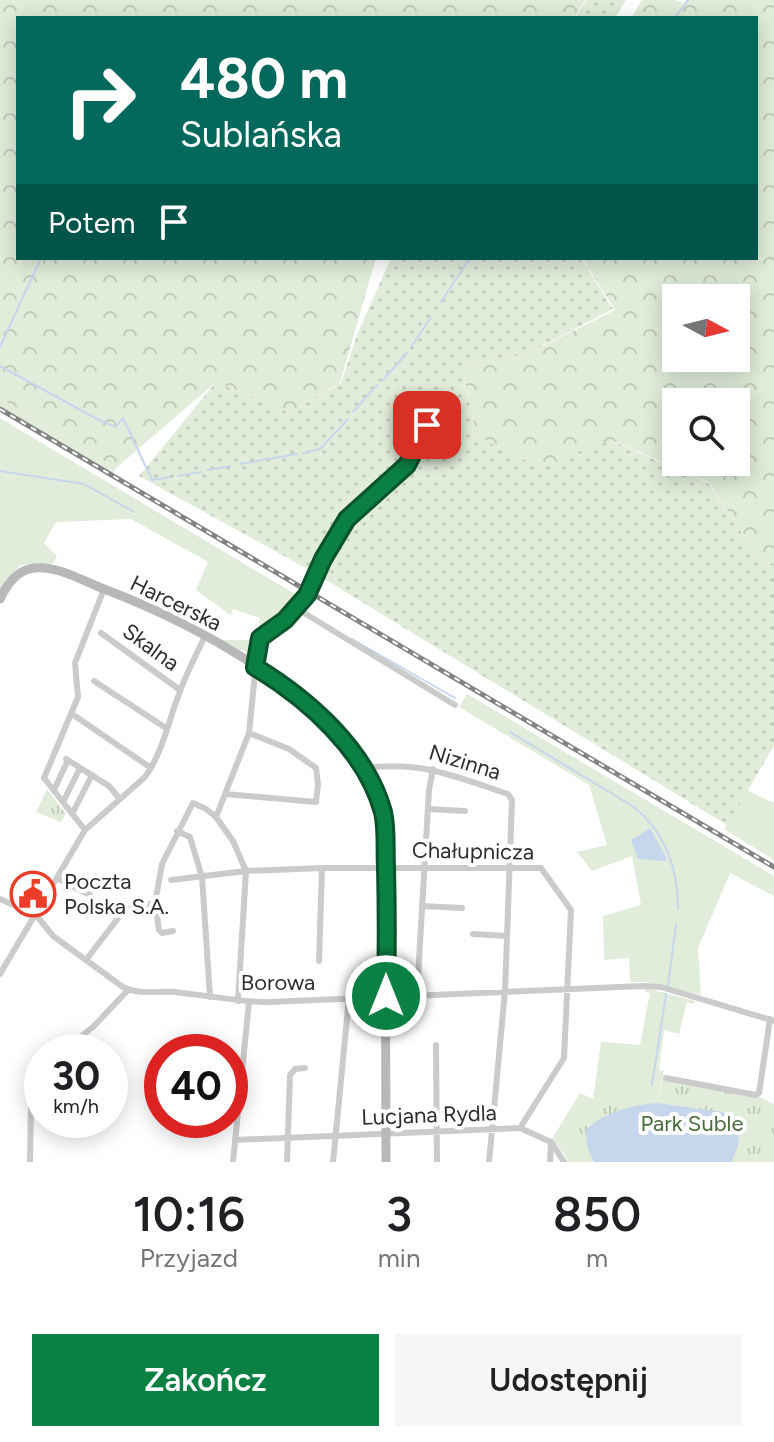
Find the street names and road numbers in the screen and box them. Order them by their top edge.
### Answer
street label: Harcerska [126,569,226,637]
street label: Skalna [117,617,185,677]
street label: Nizinna [426,738,504,786]
street label: Chałupnicza [412,836,534,866]
street label: Borowa [241,969,315,996]
street label: Lucjana Rydla [361,1099,497,1131]

